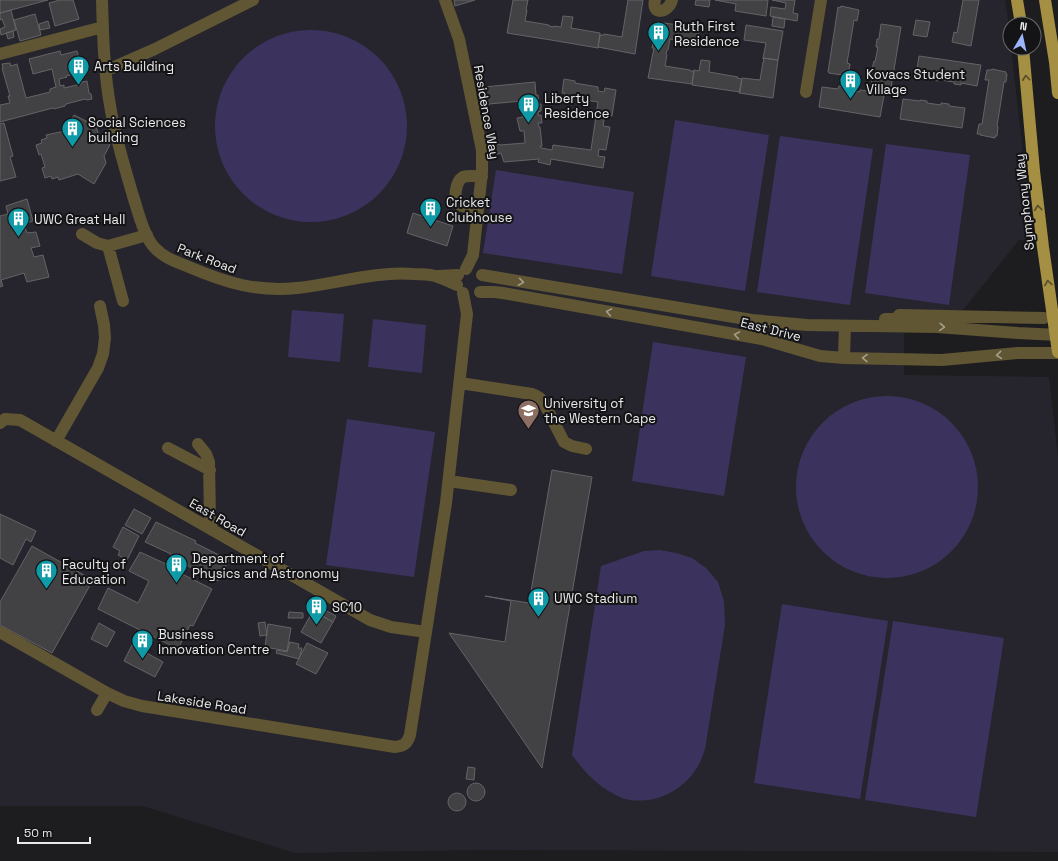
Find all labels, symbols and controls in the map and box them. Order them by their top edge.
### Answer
north arrow [1002,16,1042,56]
place label: Ruth First Residence [674,18,739,50]
text: N [1019,19,1028,34]
building icon: Ruth First Residence [646,20,672,53]
building icon: Arts Building [66,53,92,86]
place label: Arts Building [94,58,174,75]
street label: Residence Way [470,64,503,160]
place label: Kovacs Student Village [866,66,965,98]
building icon: Kovacs Student Village [838,68,864,101]
one-way arrow [1022,75,1031,82]
place label: Liberty Residence [544,90,609,122]
building icon: Liberty Residence [515,92,541,125]
place label: Social Sciences building [88,114,186,146]
building icon: Social Sciences building [59,116,85,149]
street label: Symphony Way [1011,153,1038,251]
place label: Cricket Clubhouse [446,194,512,226]
building icon: Cricket Clubhouse [417,196,443,229]
one-way arrow [1034,205,1043,211]
building icon: UWC Great Hall [6,206,32,239]
place label: UWC Great Hall [34,211,125,228]
street label: Park Road [175,239,239,278]
one-way arrow [518,277,524,286]
one-way arrow [1044,280,1053,286]
one-way arrow [606,308,613,317]
street label: East Drive [739,314,803,345]
one-way arrow [939,323,945,332]
one-way arrow [734,331,741,339]
one-way arrow [996,350,1002,359]
one-way arrow [862,354,868,362]
place label: University of the Western Cape [544,395,656,427]
school or university icon: University of the Western Cape [515,397,541,430]
street label: East Road [186,494,249,540]
place label: Department of Physics and Astronomy [192,550,339,582]
building icon: Department of Physics and Astronomy [163,552,189,585]
place label: Faculty of Education [62,556,126,588]
building icon: Faculty of Education [33,558,59,591]
building icon: UWC Stadium [525,585,551,618]
place label: UWC Stadium [554,590,638,607]
building icon: SC10 [304,594,330,627]
place label: SC10 [332,599,362,616]
place label: Business Innovation Centre [158,626,269,658]
building icon: Business Innovation Centre [130,628,156,661]
street label: Lakeside Road [156,687,248,718]
scale bar [18,819,90,845]
text: 50 m [24,825,52,841]

